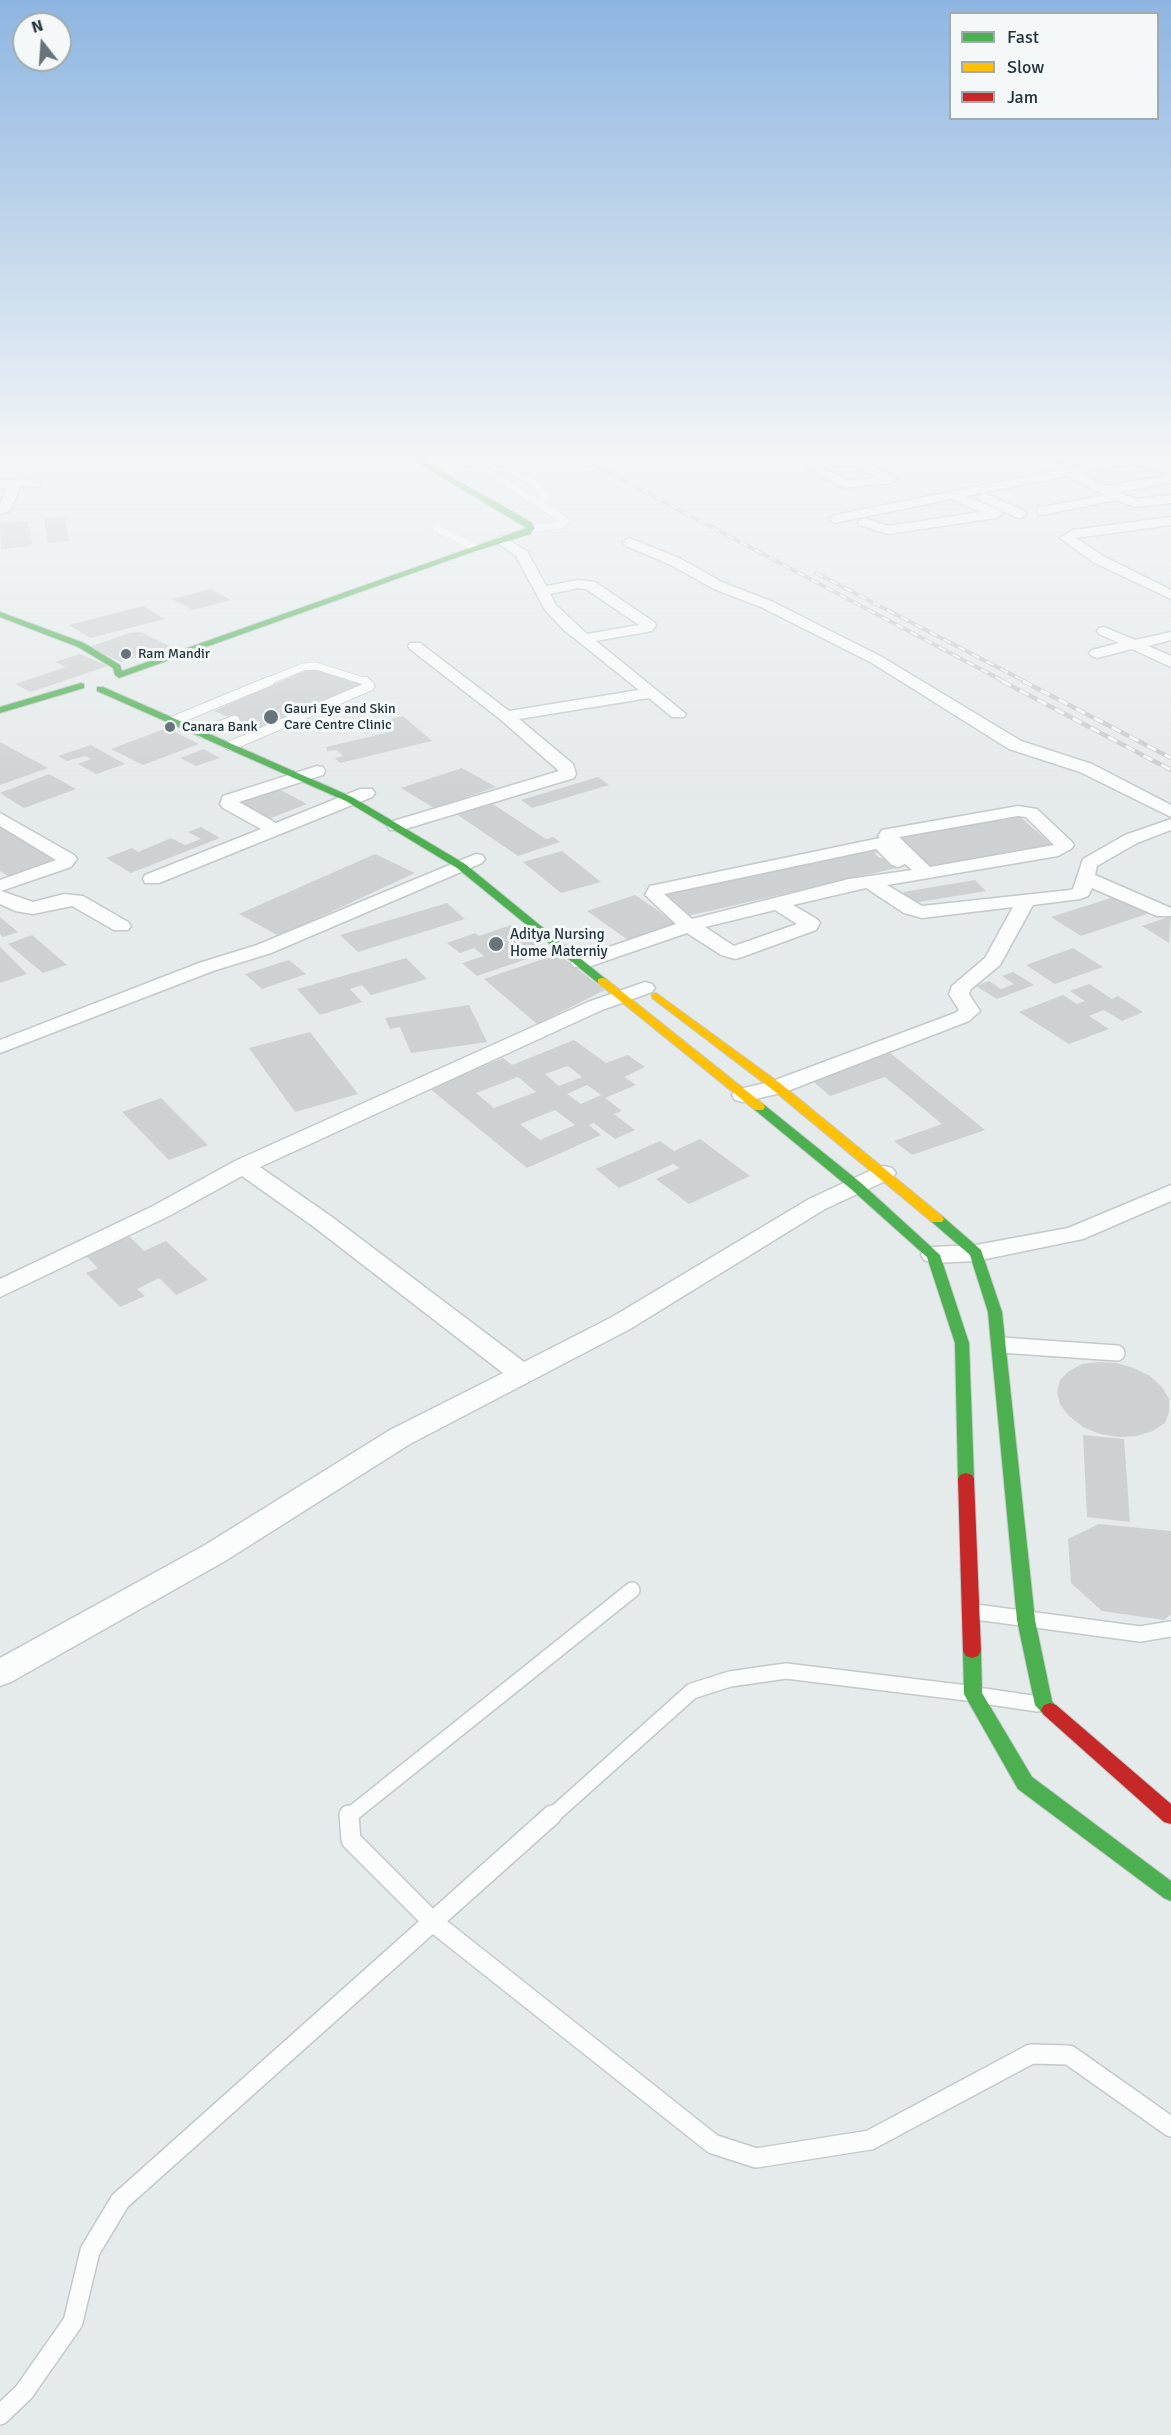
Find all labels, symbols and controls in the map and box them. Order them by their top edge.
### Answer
north arrow [12,12,72,72]
legend [949,12,1159,120]
text: N [29,16,46,38]
text: Fast [1007,26,1039,48]
text: Slow [1007,56,1044,78]
text: Jam [1007,86,1038,108]
place label: Ram Mandir [138,646,210,662]
marker: Ram Mandir [119,647,133,661]
place label: Gauri Eye and Skin Care Centre Clinic [284,701,396,734]
marker: Gauri Eye and Skin Care Centre Clinic [262,708,280,726]
place label: Canara Bank [182,719,258,735]
marker: Canara Bank [163,720,177,734]
place label: Aditya Nursing Home Materniy [510,926,607,961]
marker: Aditya Nursing Home Materniy [487,935,505,953]

